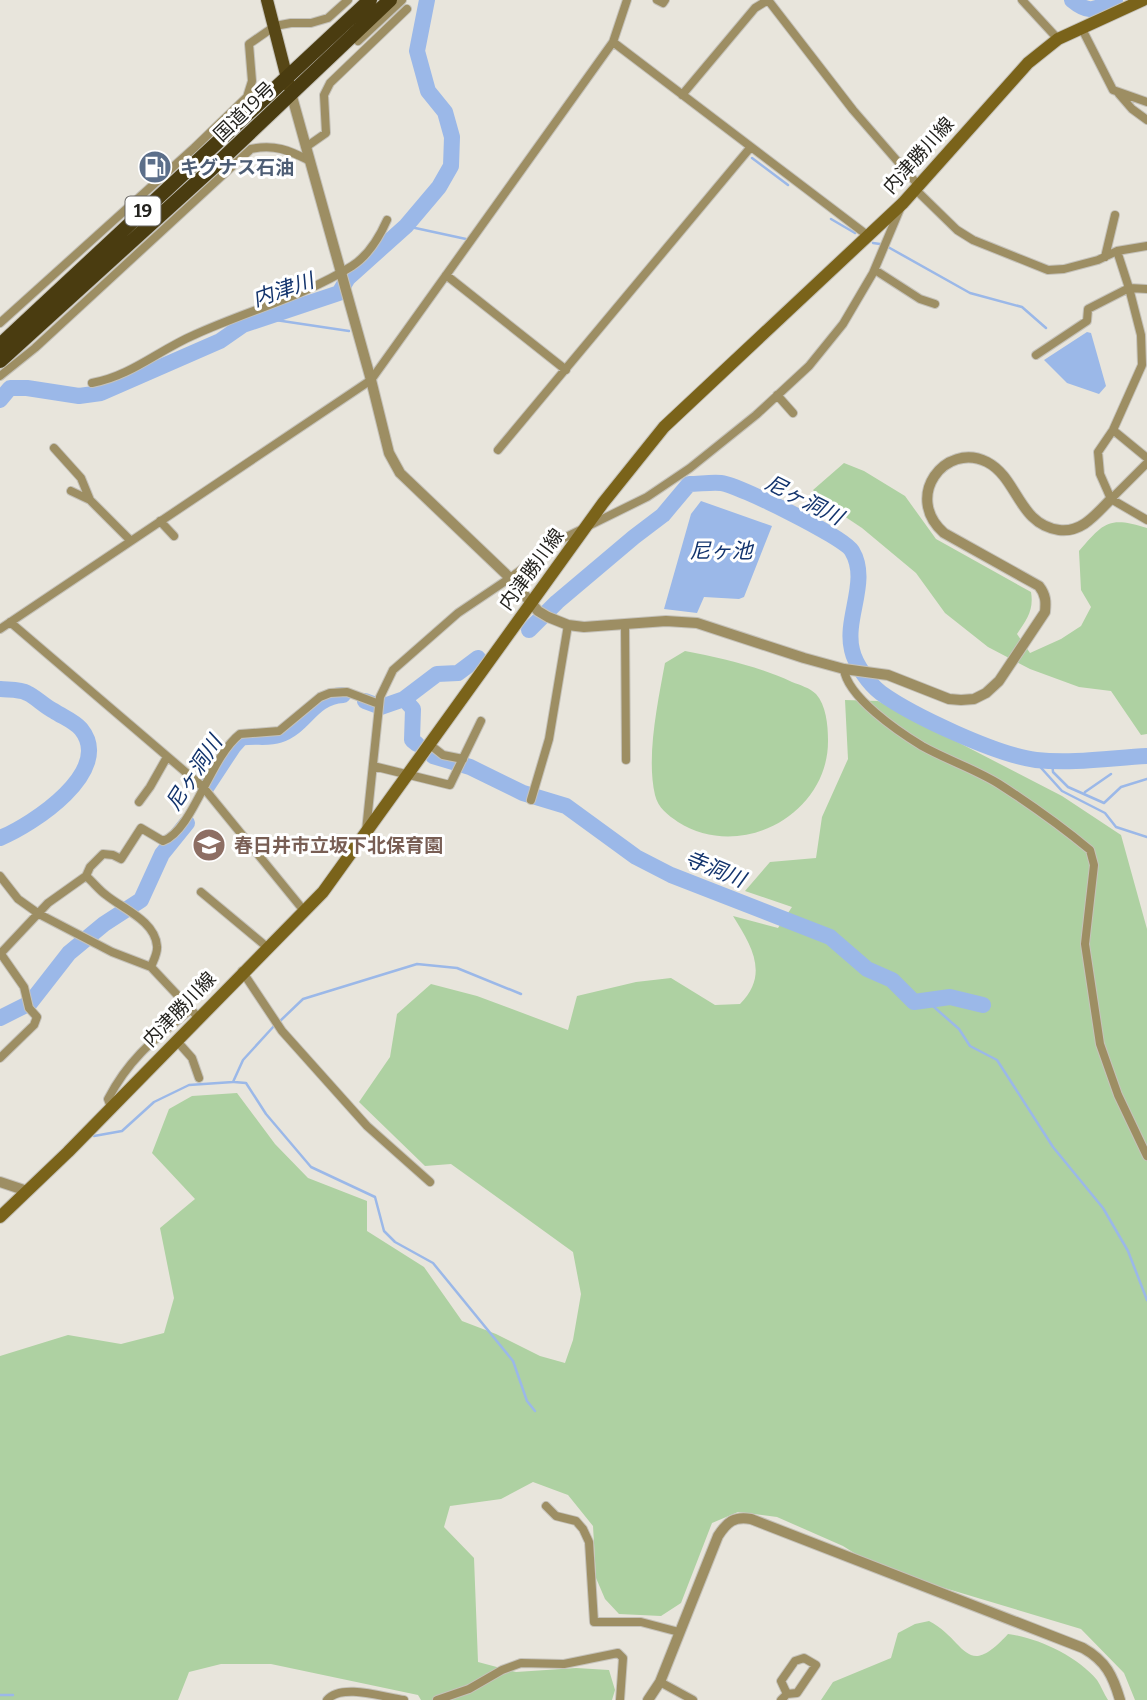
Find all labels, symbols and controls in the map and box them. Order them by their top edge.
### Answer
street label: 国道19号 [209,77,280,146]
street label: 内津勝川線 [878,112,959,198]
fuel station icon: キグナス石油 [136,148,174,186]
place label: キグナス石油 [180,156,294,179]
road number: 19 [125,196,160,226]
water label: 内津川 [249,267,319,313]
water label: 尼ヶ洞川 [761,469,849,532]
street label: 内津勝川線 [494,524,569,614]
water label: 尼ヶ池 [690,538,754,564]
water label: 尼ヶ洞川 [160,729,229,815]
school or university icon: 春日井市立坂下北保育園 [190,826,228,864]
place label: 春日井市立坂下北保育園 [234,834,443,857]
water label: 寺洞川 [681,845,751,894]
street label: 内津勝川線 [138,967,221,1052]

